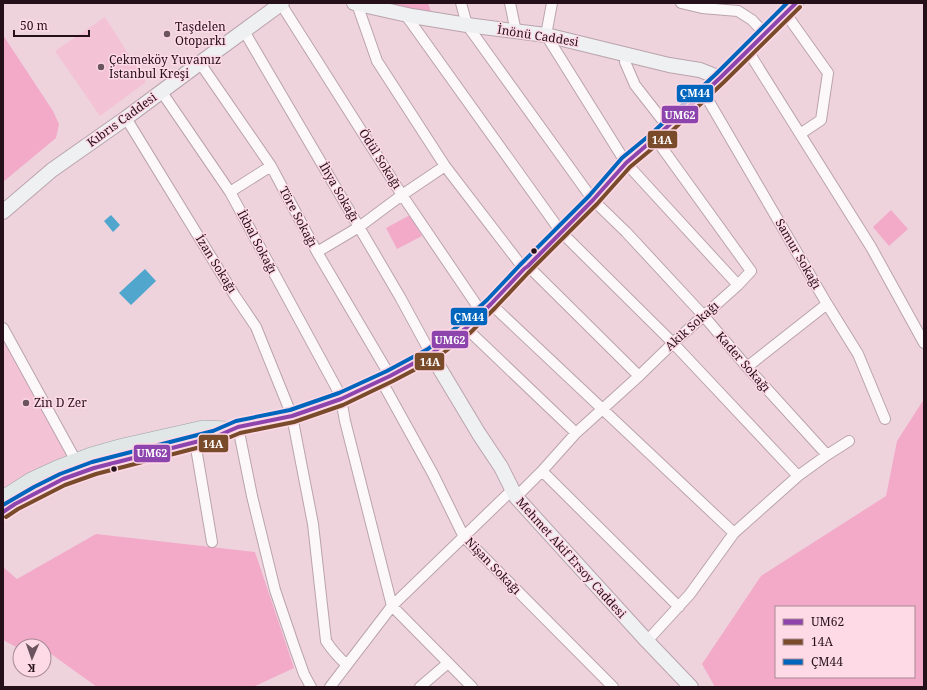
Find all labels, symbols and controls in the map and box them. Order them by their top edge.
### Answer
scale bar [14,12,89,38]
text: 50 m [20,17,48,34]
place label: Taşdelen Otoparkı [175,18,226,49]
street label: İnönü Caddesi [496,21,580,50]
marker: Taşdelen Otoparkı [162,29,172,39]
place label: Çekmeköy Yuvamız İstanbul Kreşi [109,51,221,82]
marker: Çekmeköy Yuvamız İstanbul Kreşi [96,62,106,72]
line badge: ÇM44 [676,84,714,103]
text: ÇM44 [680,85,710,100]
street label: Kıbrıs Caddesi [83,88,160,151]
line badge: UM62 [661,105,699,124]
text: UM62 [664,107,696,122]
street label: Ödül Sokağı [355,125,406,192]
line badge: 14A [647,130,678,149]
text: 14A [652,132,673,147]
street label: İhya Sokağı [316,159,363,225]
street label: Töre Sokağı [275,183,322,250]
street label: İkbal Sokağı [234,207,281,277]
street label: Samur Sokağı [771,215,826,292]
street label: İzan Sokağı [192,231,241,296]
unlabelled marker [529,246,539,256]
street label: Akik Sokağı [661,297,722,354]
line badge: ÇM44 [450,307,488,326]
text: ÇM44 [454,309,484,324]
street label: Kader Sokağı [712,328,775,396]
line badge: UM62 [431,330,469,349]
text: UM62 [434,332,466,347]
line badge: 14A [414,352,445,371]
text: 14A [420,354,441,369]
place label: Zin D Zer [34,394,87,411]
marker: Zin D Zer [21,398,31,408]
line badge: 14A [198,434,229,453]
text: 14A [203,436,224,451]
line badge: UM62 [133,444,171,463]
text: UM62 [136,445,168,460]
unlabelled marker [109,464,119,474]
street label: Mehmet Akif Ersoy Caddesi [513,494,630,622]
street label: Nişan Sokağı [462,533,525,598]
legend [775,606,915,678]
text: UM62 [811,613,844,630]
text: 14A [811,633,833,650]
north arrow [12,638,52,678]
text: ÇM44 [811,653,843,670]
text: K [26,661,36,676]

